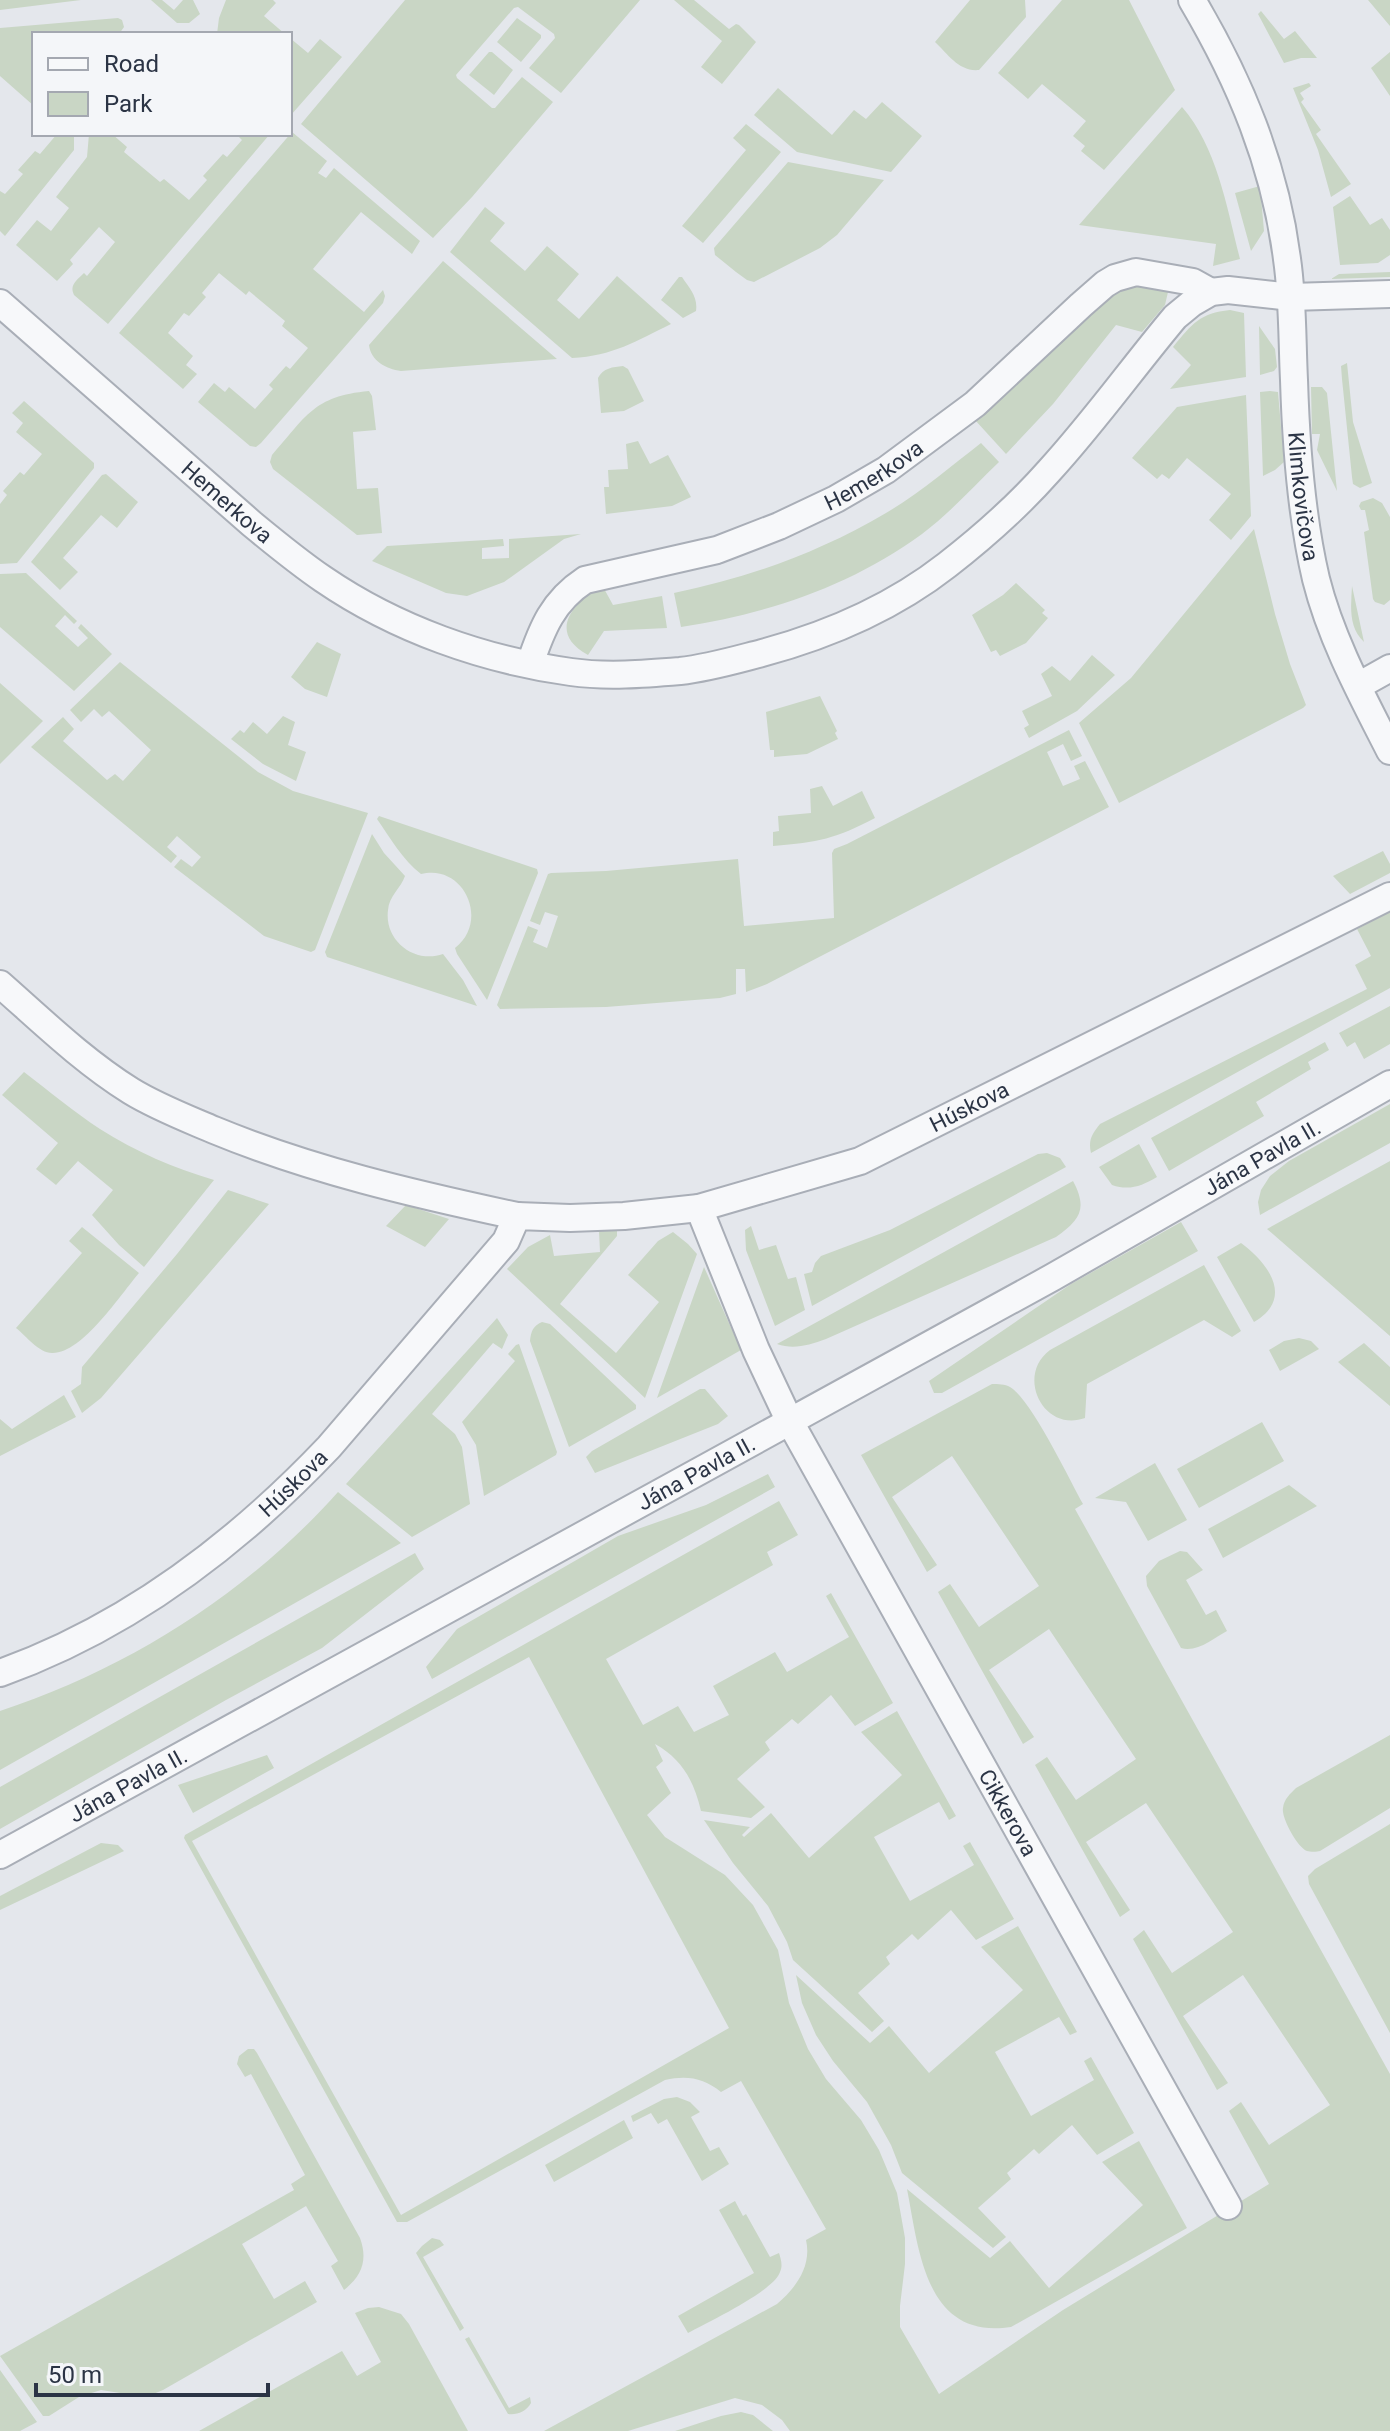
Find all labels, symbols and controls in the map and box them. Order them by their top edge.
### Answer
legend [32,32,292,136]
text: Road [104,50,159,78]
text: Park [104,90,153,118]
street label: Klimkovičova [1283,431,1324,563]
street label: Hemerkova [820,435,928,516]
street label: Hemerkova [176,456,277,548]
street label: Húskova [926,1077,1013,1137]
street label: Jána Pavla II. [1199,1114,1325,1201]
street label: Jána Pavla II. [633,1431,759,1516]
street label: Húskova [254,1445,333,1522]
street label: Jána Pavla II. [65,1743,191,1828]
street label: Cikkerova [974,1765,1042,1861]
scale bar [36,2347,268,2397]
text: 50 m [48,2361,102,2389]

